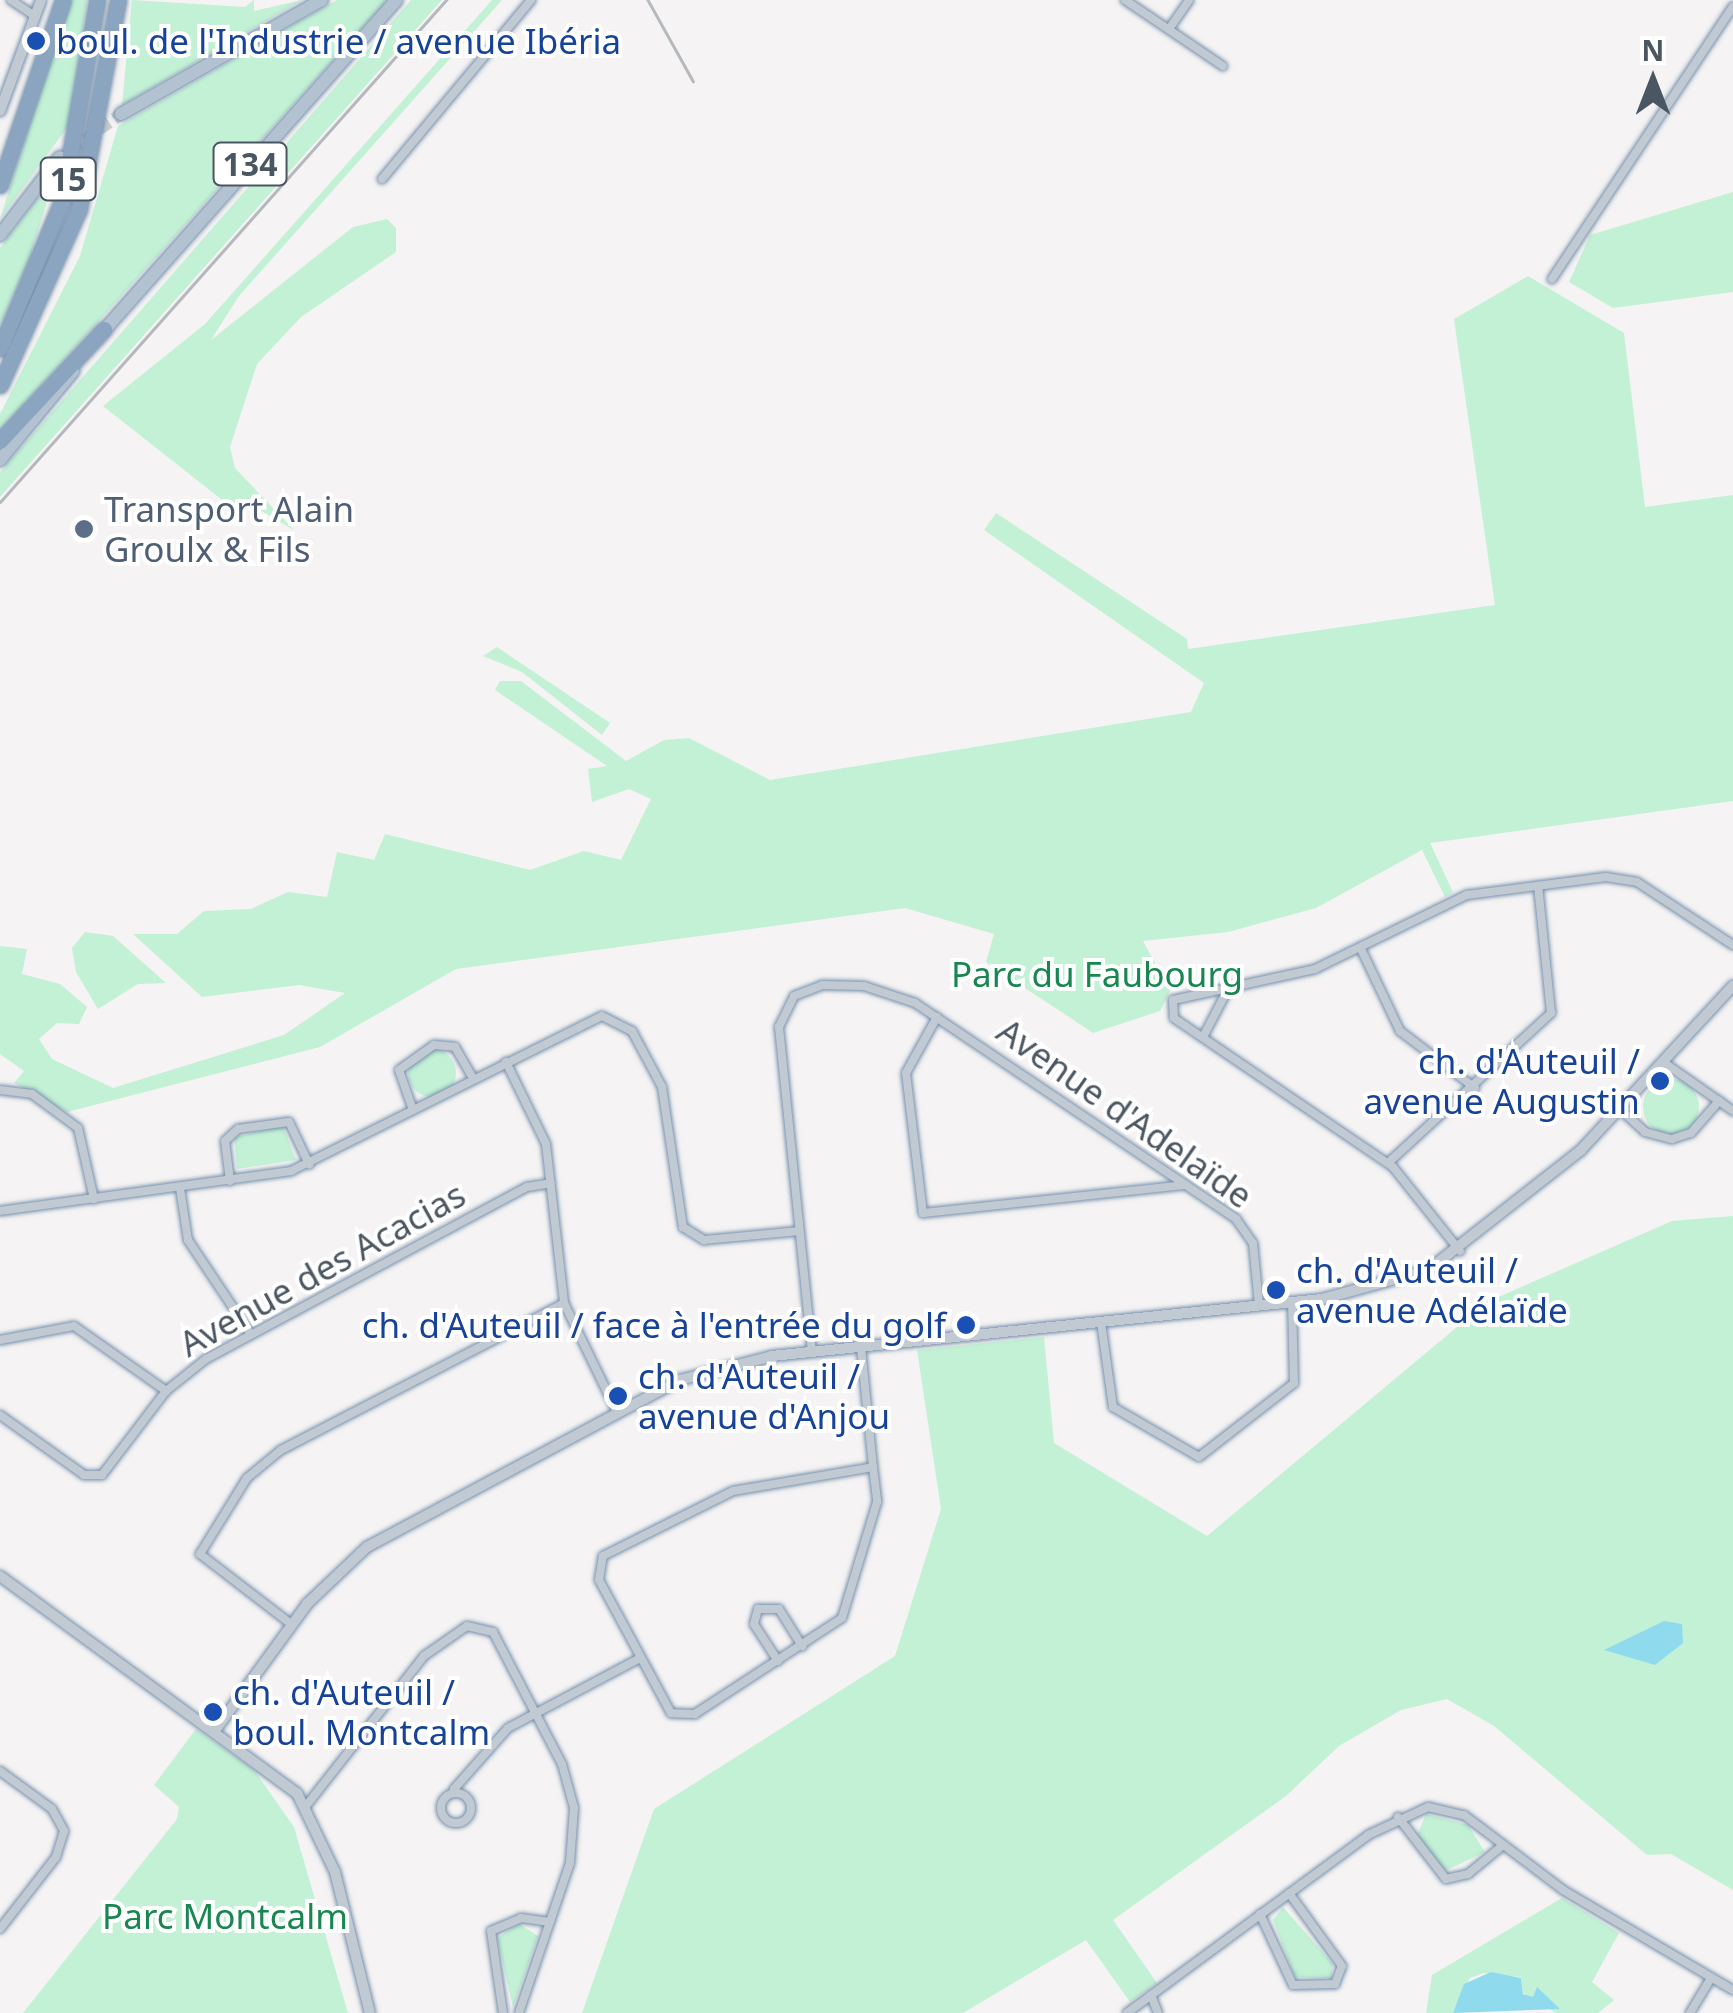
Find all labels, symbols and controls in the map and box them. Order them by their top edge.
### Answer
place label: boul. de l'Industrie / avenue Ibéria [56,20,621,62]
marker: boul. de l'Industrie / avenue Ibéria [25,30,47,52]
north arrow [1603,30,1703,130]
text: N [1642,31,1664,69]
road number: 134 [212,137,288,191]
road number: 15 [38,152,98,206]
place label: Transport Alain Groulx & Fils [104,488,354,570]
marker: Transport Alain Groulx & Fils [73,518,95,540]
park label: Parc du Faubourg [951,953,1243,995]
street label: Avenue d'Adelaïde [989,1009,1261,1217]
place label: ch. d'Auteuil / avenue Augustin [1364,1040,1640,1122]
marker: ch. d'Auteuil / avenue Augustin [1649,1070,1671,1092]
street label: Avenue des Acacias [172,1173,472,1365]
place label: ch. d'Auteuil / avenue Adélaïde [1296,1249,1568,1331]
marker: ch. d'Auteuil / avenue Adélaïde [1265,1279,1287,1301]
place label: ch. d'Auteuil / face à l'entrée du golf [362,1304,946,1346]
marker: ch. d'Auteuil / face à l'entrée du golf [955,1314,977,1336]
place label: ch. d'Auteuil / avenue d'Anjou [638,1355,890,1437]
marker: ch. d'Auteuil / avenue d'Anjou [607,1385,629,1407]
place label: ch. d'Auteuil / boul. Montcalm [233,1671,490,1753]
marker: ch. d'Auteuil / boul. Montcalm [202,1701,224,1723]
park label: Parc Montcalm [102,1895,348,1937]

